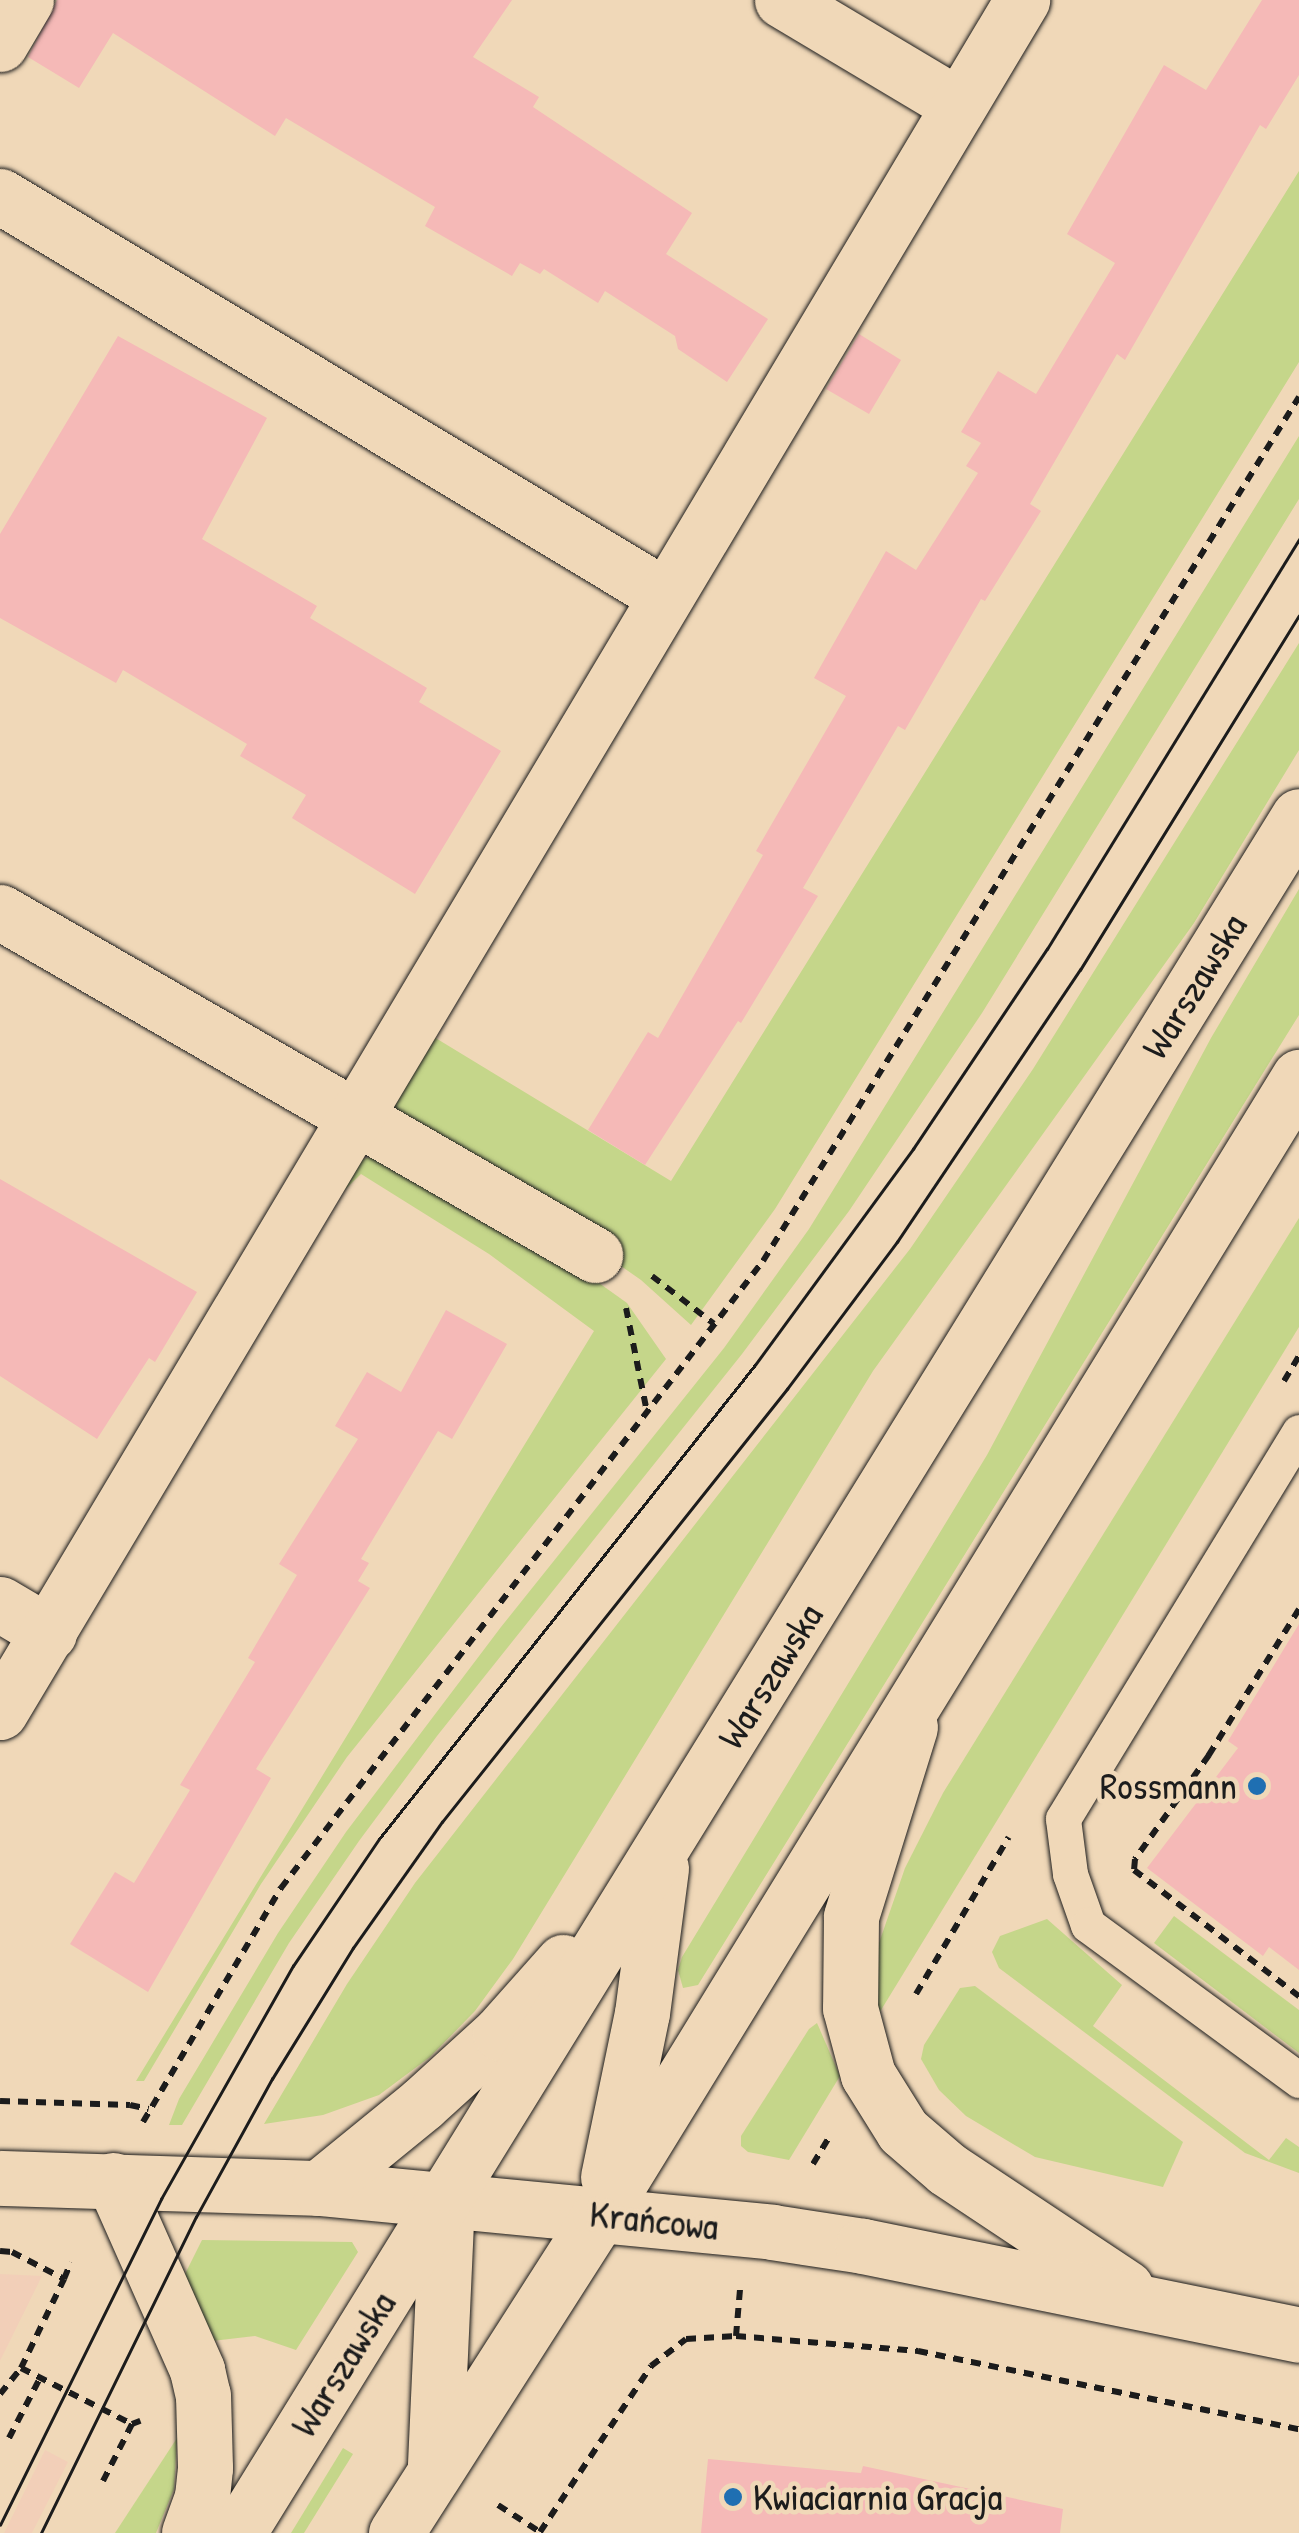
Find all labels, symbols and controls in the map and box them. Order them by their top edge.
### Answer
street label: Warszawska [1132,905,1256,1067]
street label: Warszawska [708,1595,832,1757]
place label: Rossmann [1100,1763,1237,1809]
marker: Rossmann [1246,1775,1268,1797]
street label: Krańcowa [587,2191,721,2249]
street label: Warszawska [281,2283,405,2445]
place label: Kwiaciarnia Gracja [753,2474,1002,2520]
marker: Kwiaciarnia Gracja [722,2486,744,2508]

